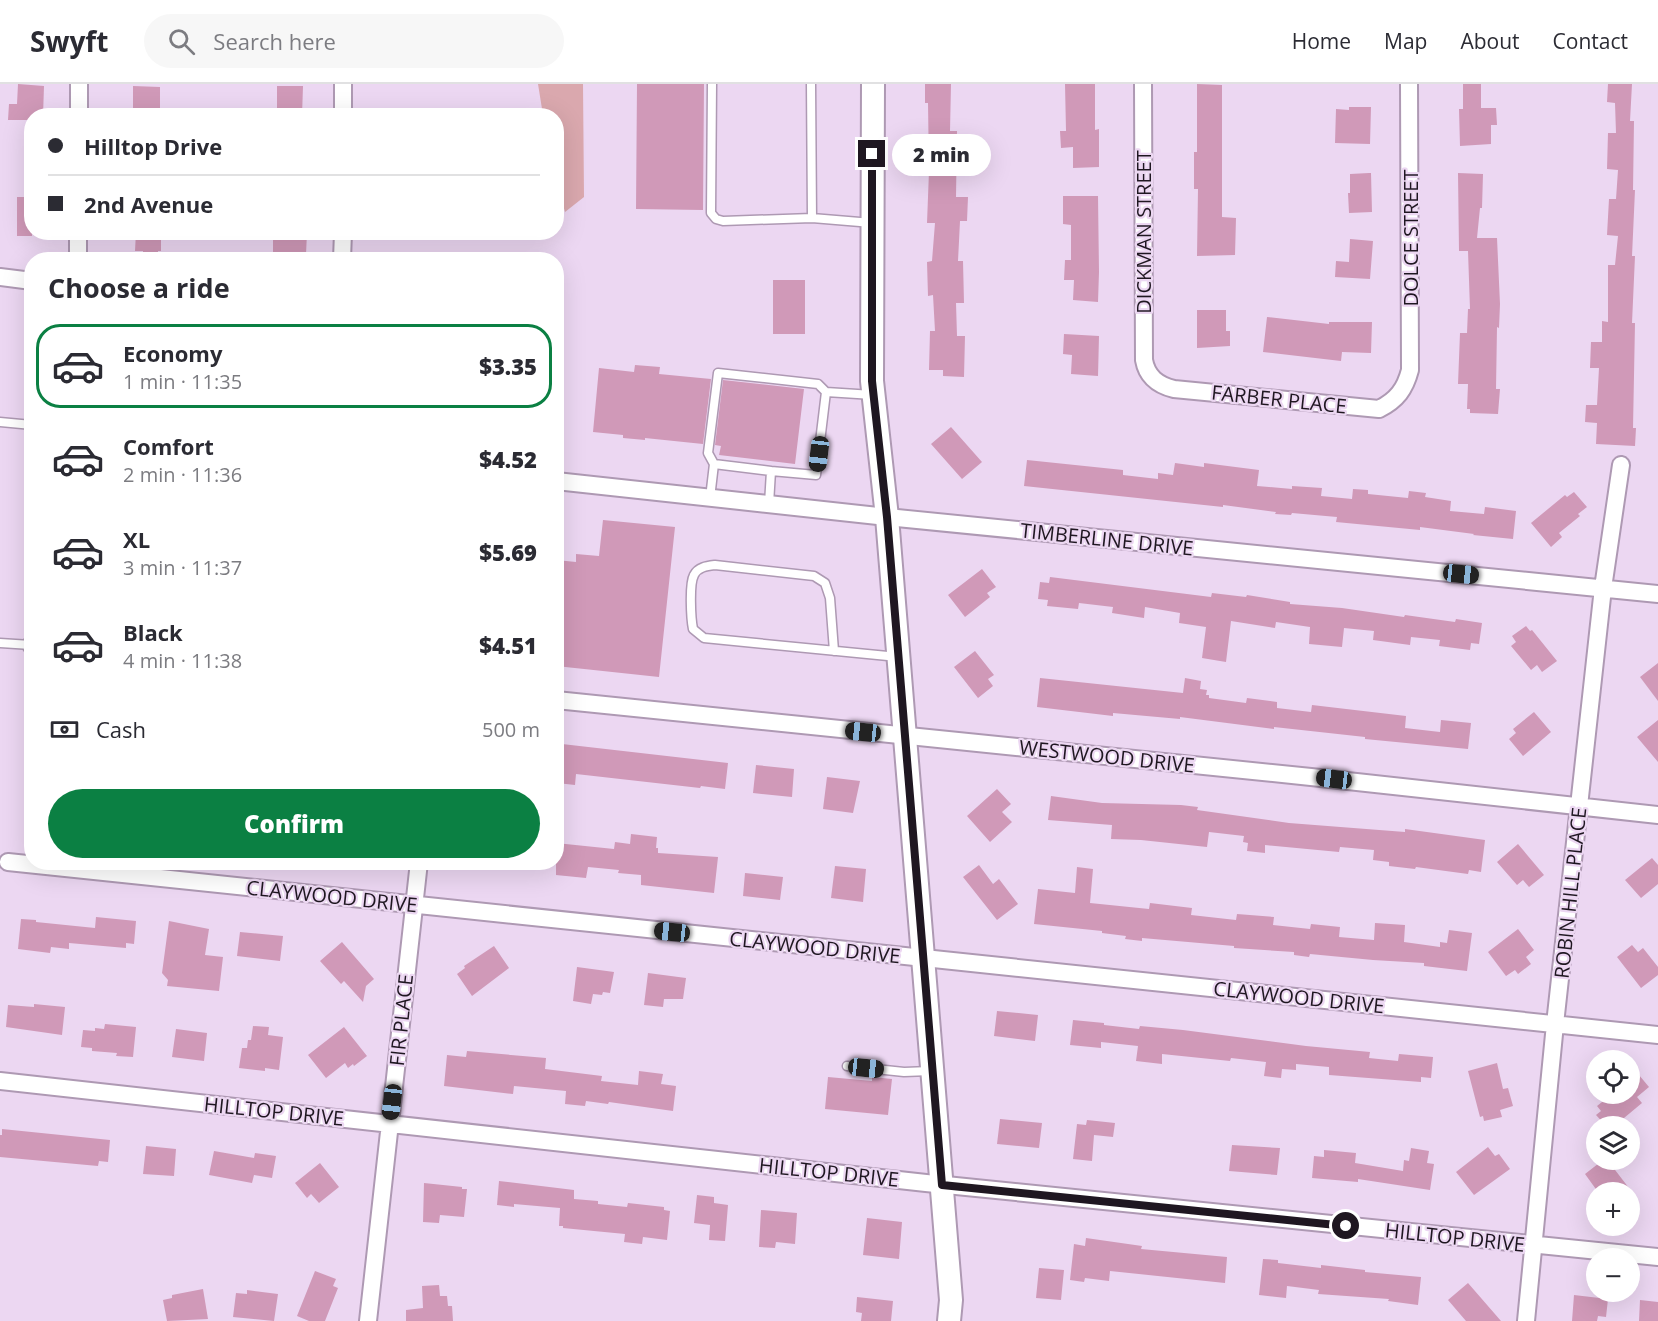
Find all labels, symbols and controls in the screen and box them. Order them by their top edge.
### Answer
search box [144,14,564,68]
text: Swyft [30,22,108,60]
icon: search [165,25,198,58]
text: Search here [213,26,336,56]
text: Home [1292,27,1351,55]
text: Map [1384,27,1427,55]
text: About [1460,27,1520,55]
text: Contact [1553,27,1628,55]
text: Hilltop Drive [84,131,222,161]
callout: 2 min [893,133,992,175]
route end [858,140,885,167]
text: 2 min [913,141,970,168]
street label: DICKMAN STREET [1130,150,1157,314]
street label: DOLCE STREET [1397,170,1424,306]
text: 2nd Avenue [84,189,213,219]
text: Choose a ride [48,269,230,306]
text: Economy [123,338,222,368]
icon: car [51,339,105,393]
text: $3.35 [479,351,537,381]
text: 1 min · 11:35 [123,368,242,395]
street label: FARBER PLACE [1210,378,1348,420]
text: Comfort [123,431,214,461]
icon: car [51,432,105,486]
car [808,435,830,473]
text: $4.52 [479,444,537,474]
text: 2 min · 11:36 [123,461,242,488]
street label: TIMBERLINE DRIVE [1019,516,1195,562]
text: XL [123,524,150,554]
icon: car [51,525,105,579]
text: $5.69 [479,537,537,567]
text: 3 min · 11:37 [123,554,242,581]
car [1442,563,1480,585]
text: Black [123,617,183,647]
icon: car [51,618,105,672]
text: $4.51 [479,630,537,660]
text: 4 min · 11:38 [123,647,242,674]
icon: cash [48,713,81,746]
text: Cash [96,714,146,744]
text: 500 m [482,716,540,743]
car [844,721,882,743]
street label: WESTWOOD DRIVE [1018,733,1196,779]
car [1315,768,1353,790]
button: Confirm [48,789,540,858]
street label: ROBIN HILL PLACE [1548,806,1592,980]
street label: CLAYWOOD DRIVE [245,874,419,918]
car [653,921,691,943]
street label: CLAYWOOD DRIVE [728,925,902,969]
street label: FIR PLACE [383,973,419,1067]
street label: CLAYWOOD DRIVE [1212,975,1386,1019]
map controls [1586,1050,1640,1302]
button: locate [1586,1050,1640,1104]
car [847,1057,885,1079]
car [381,1083,403,1121]
street label: HILLTOP DRIVE [203,1090,345,1132]
button: layers [1586,1116,1640,1170]
street label: HILLTOP DRIVE [758,1151,900,1193]
button: + [1586,1182,1640,1236]
route start [1332,1212,1359,1239]
street label: HILLTOP DRIVE [1384,1216,1526,1258]
button: − [1586,1248,1640,1302]

